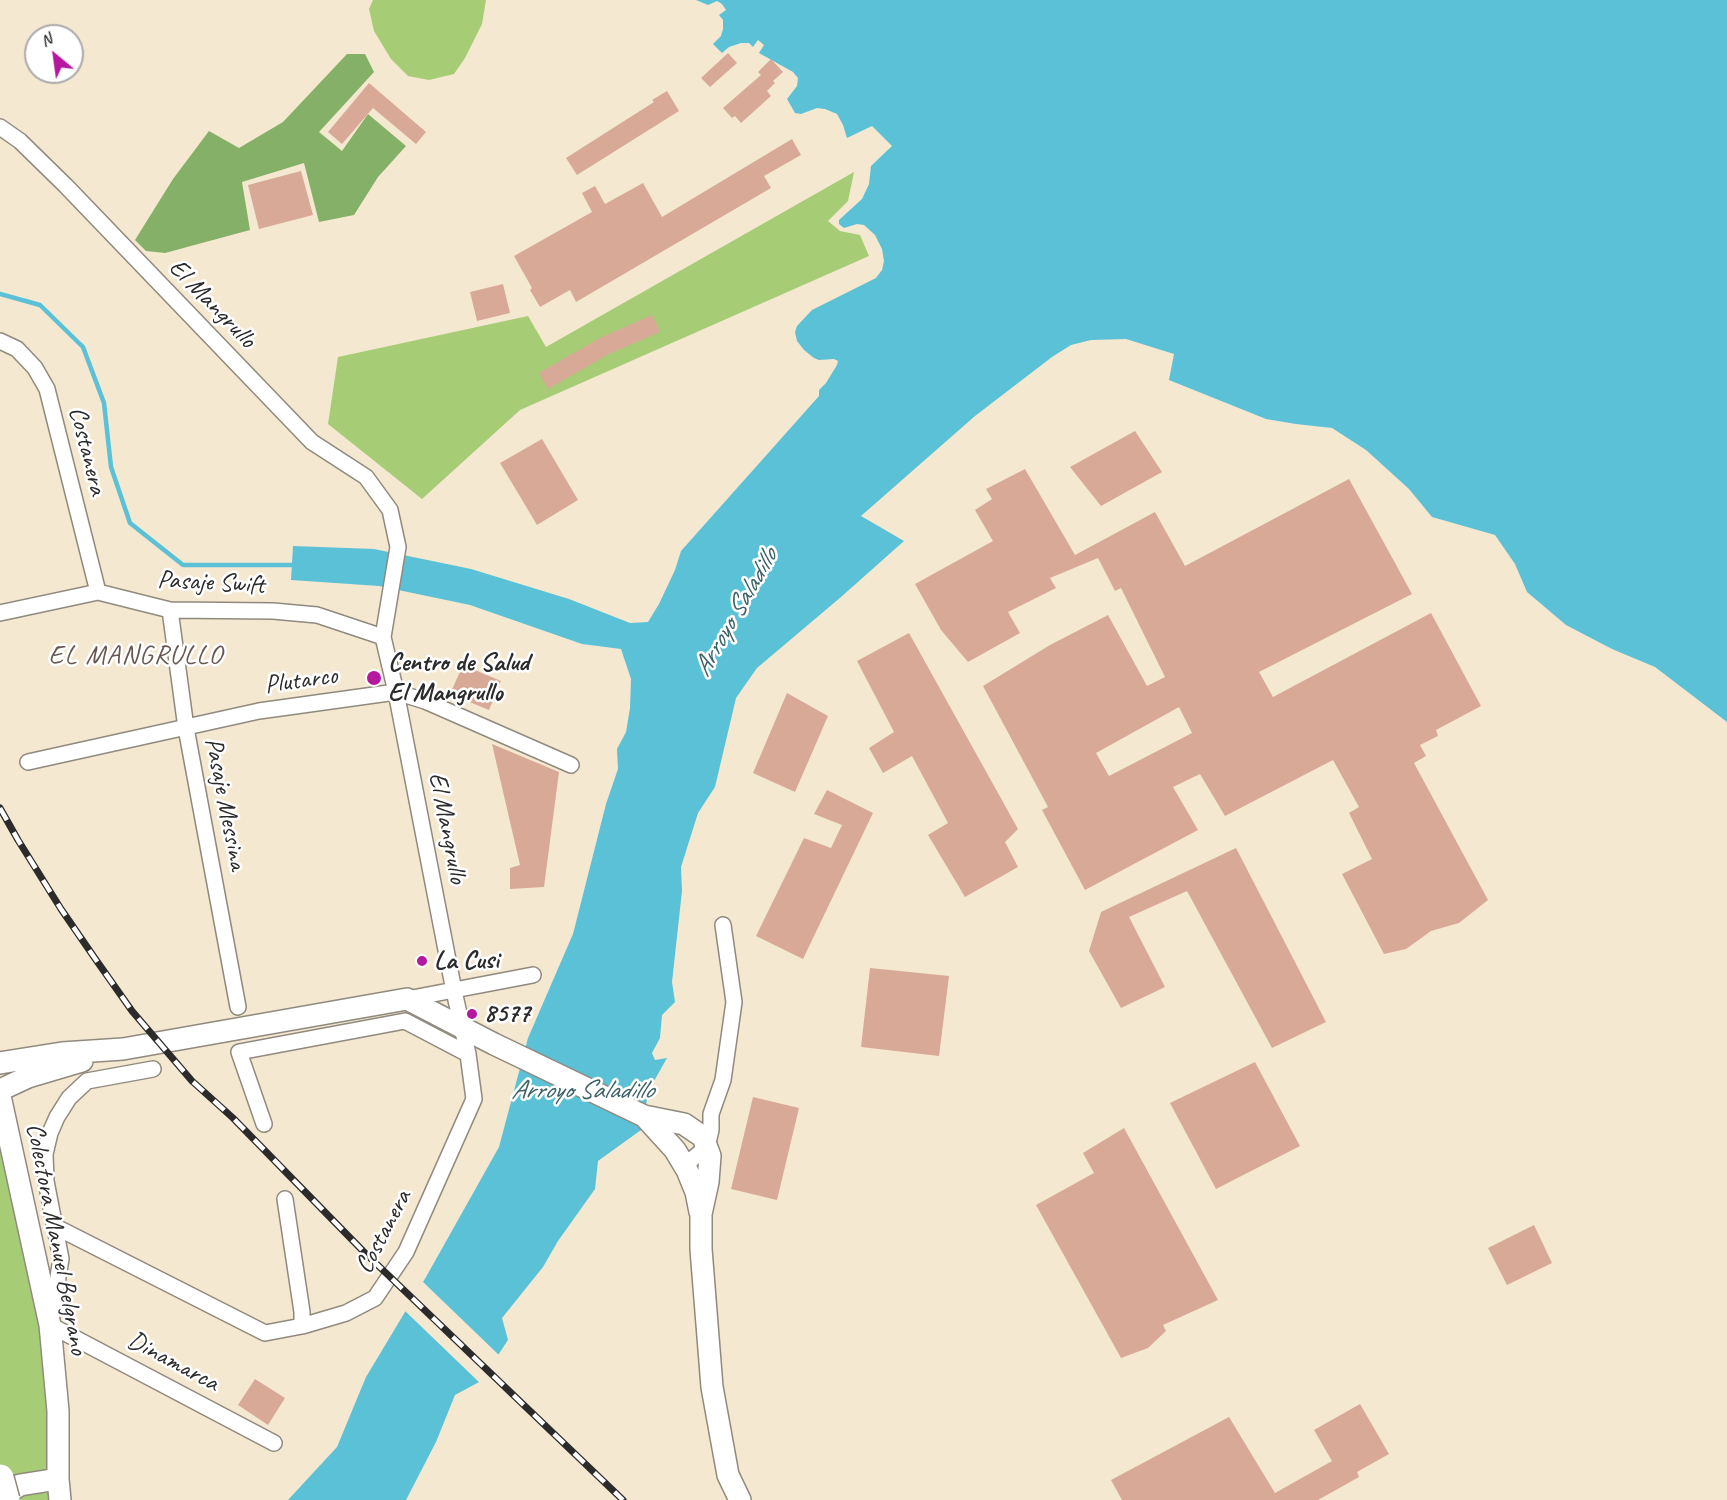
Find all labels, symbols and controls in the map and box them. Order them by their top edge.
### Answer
north arrow [24,24,84,84]
text: N [37,29,55,51]
street label: El Mangrullo [162,253,262,355]
street label: Costanera [61,404,113,498]
water label: Arroyo Saladillo [686,543,786,683]
street label: Pasaje Swift [157,565,265,601]
district label: EL MANGRULLO [49,640,223,672]
place label: Centro de Salud El Mangrullo [388,647,529,708]
street label: Plutarco [263,660,339,702]
marker: Centro de Salud El Mangrullo [365,669,383,687]
street label: Pasaje Messina [197,735,253,873]
street label: El Mangrullo [421,770,473,886]
place label: La Cusi [434,945,499,977]
marker: La Cusi [415,954,429,968]
place label: 8577 [484,998,530,1030]
marker: 8577 [465,1007,479,1021]
water label: Arroyo Saladillo [511,1075,653,1107]
street label: Colectora Manuel Belgrano [18,1121,94,1357]
street label: Costanera [349,1185,419,1279]
street label: Dinamarca [122,1325,224,1399]

